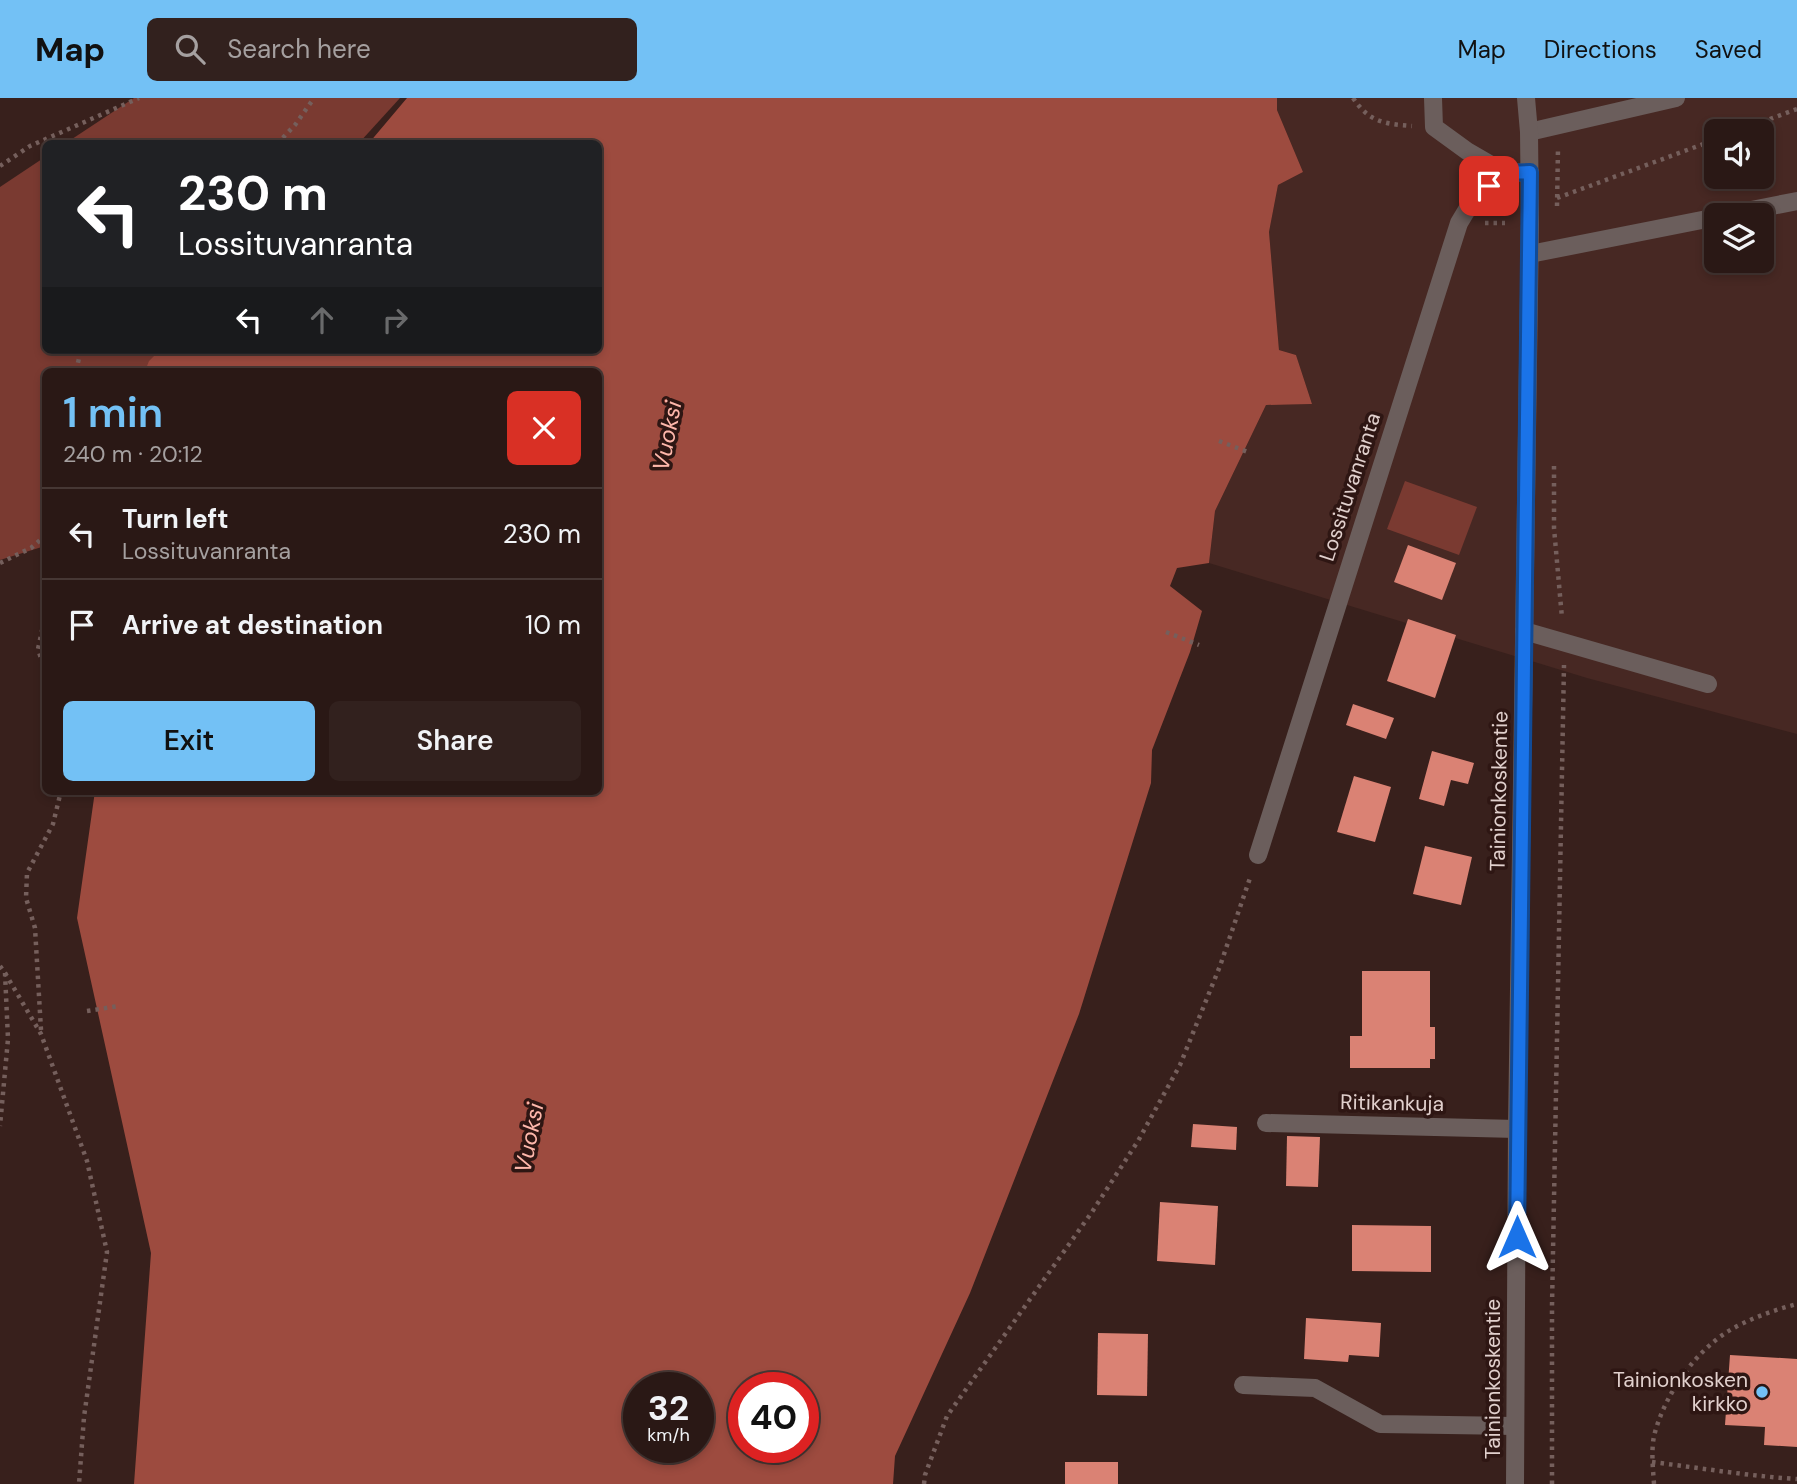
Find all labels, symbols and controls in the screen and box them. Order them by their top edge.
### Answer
search box [147,18,637,81]
text: Map [35,28,105,71]
icon: search [171,30,209,68]
text: Search here [227,32,371,66]
text: Map [1458,34,1506,65]
text: Directions [1544,34,1657,65]
text: Saved [1695,34,1762,65]
map controls [1704,119,1774,273]
button: sound [1704,119,1774,189]
pin [1459,156,1519,216]
text: 230 m [178,161,328,225]
icon: arrive [1470,167,1508,205]
icon: left [63,168,154,259]
button: layers [1704,203,1774,273]
text: Lossituvanranta [178,223,413,265]
icon: left [230,301,268,339]
icon: ahead [303,301,341,339]
icon: right [376,301,414,339]
text: 1 min [63,385,163,440]
button: close [507,391,581,465]
water label: Vuoksi [646,398,689,474]
street label: Lossituvanranta [1313,409,1387,565]
text: 240 m · 20:12 [63,439,203,469]
text: Turn left [122,502,229,536]
icon: left [63,515,101,553]
text: 230 m [503,517,581,551]
text: Lossituvanranta [122,536,291,566]
icon: arrive [63,606,101,644]
text: Arrive at destination [122,608,383,642]
text: 10 m [525,608,581,642]
button: Exit [63,701,315,781]
button: Share [329,701,581,781]
street label: Tainionkoskentie [1484,711,1514,871]
street label: Ritikankuja [1340,1088,1444,1118]
water label: Vuoksi [508,1100,551,1176]
position arrow [1480,1200,1554,1274]
street label: Tainionkoskentie [1479,1299,1507,1459]
place label: Tainionkosken kirkko [1613,1366,1748,1418]
speed limit sign: 40 [728,1372,819,1463]
marker: Tainionkosken kirkko [1754,1384,1770,1400]
text: 32 [648,1385,689,1431]
text: km/h [647,1423,690,1447]

